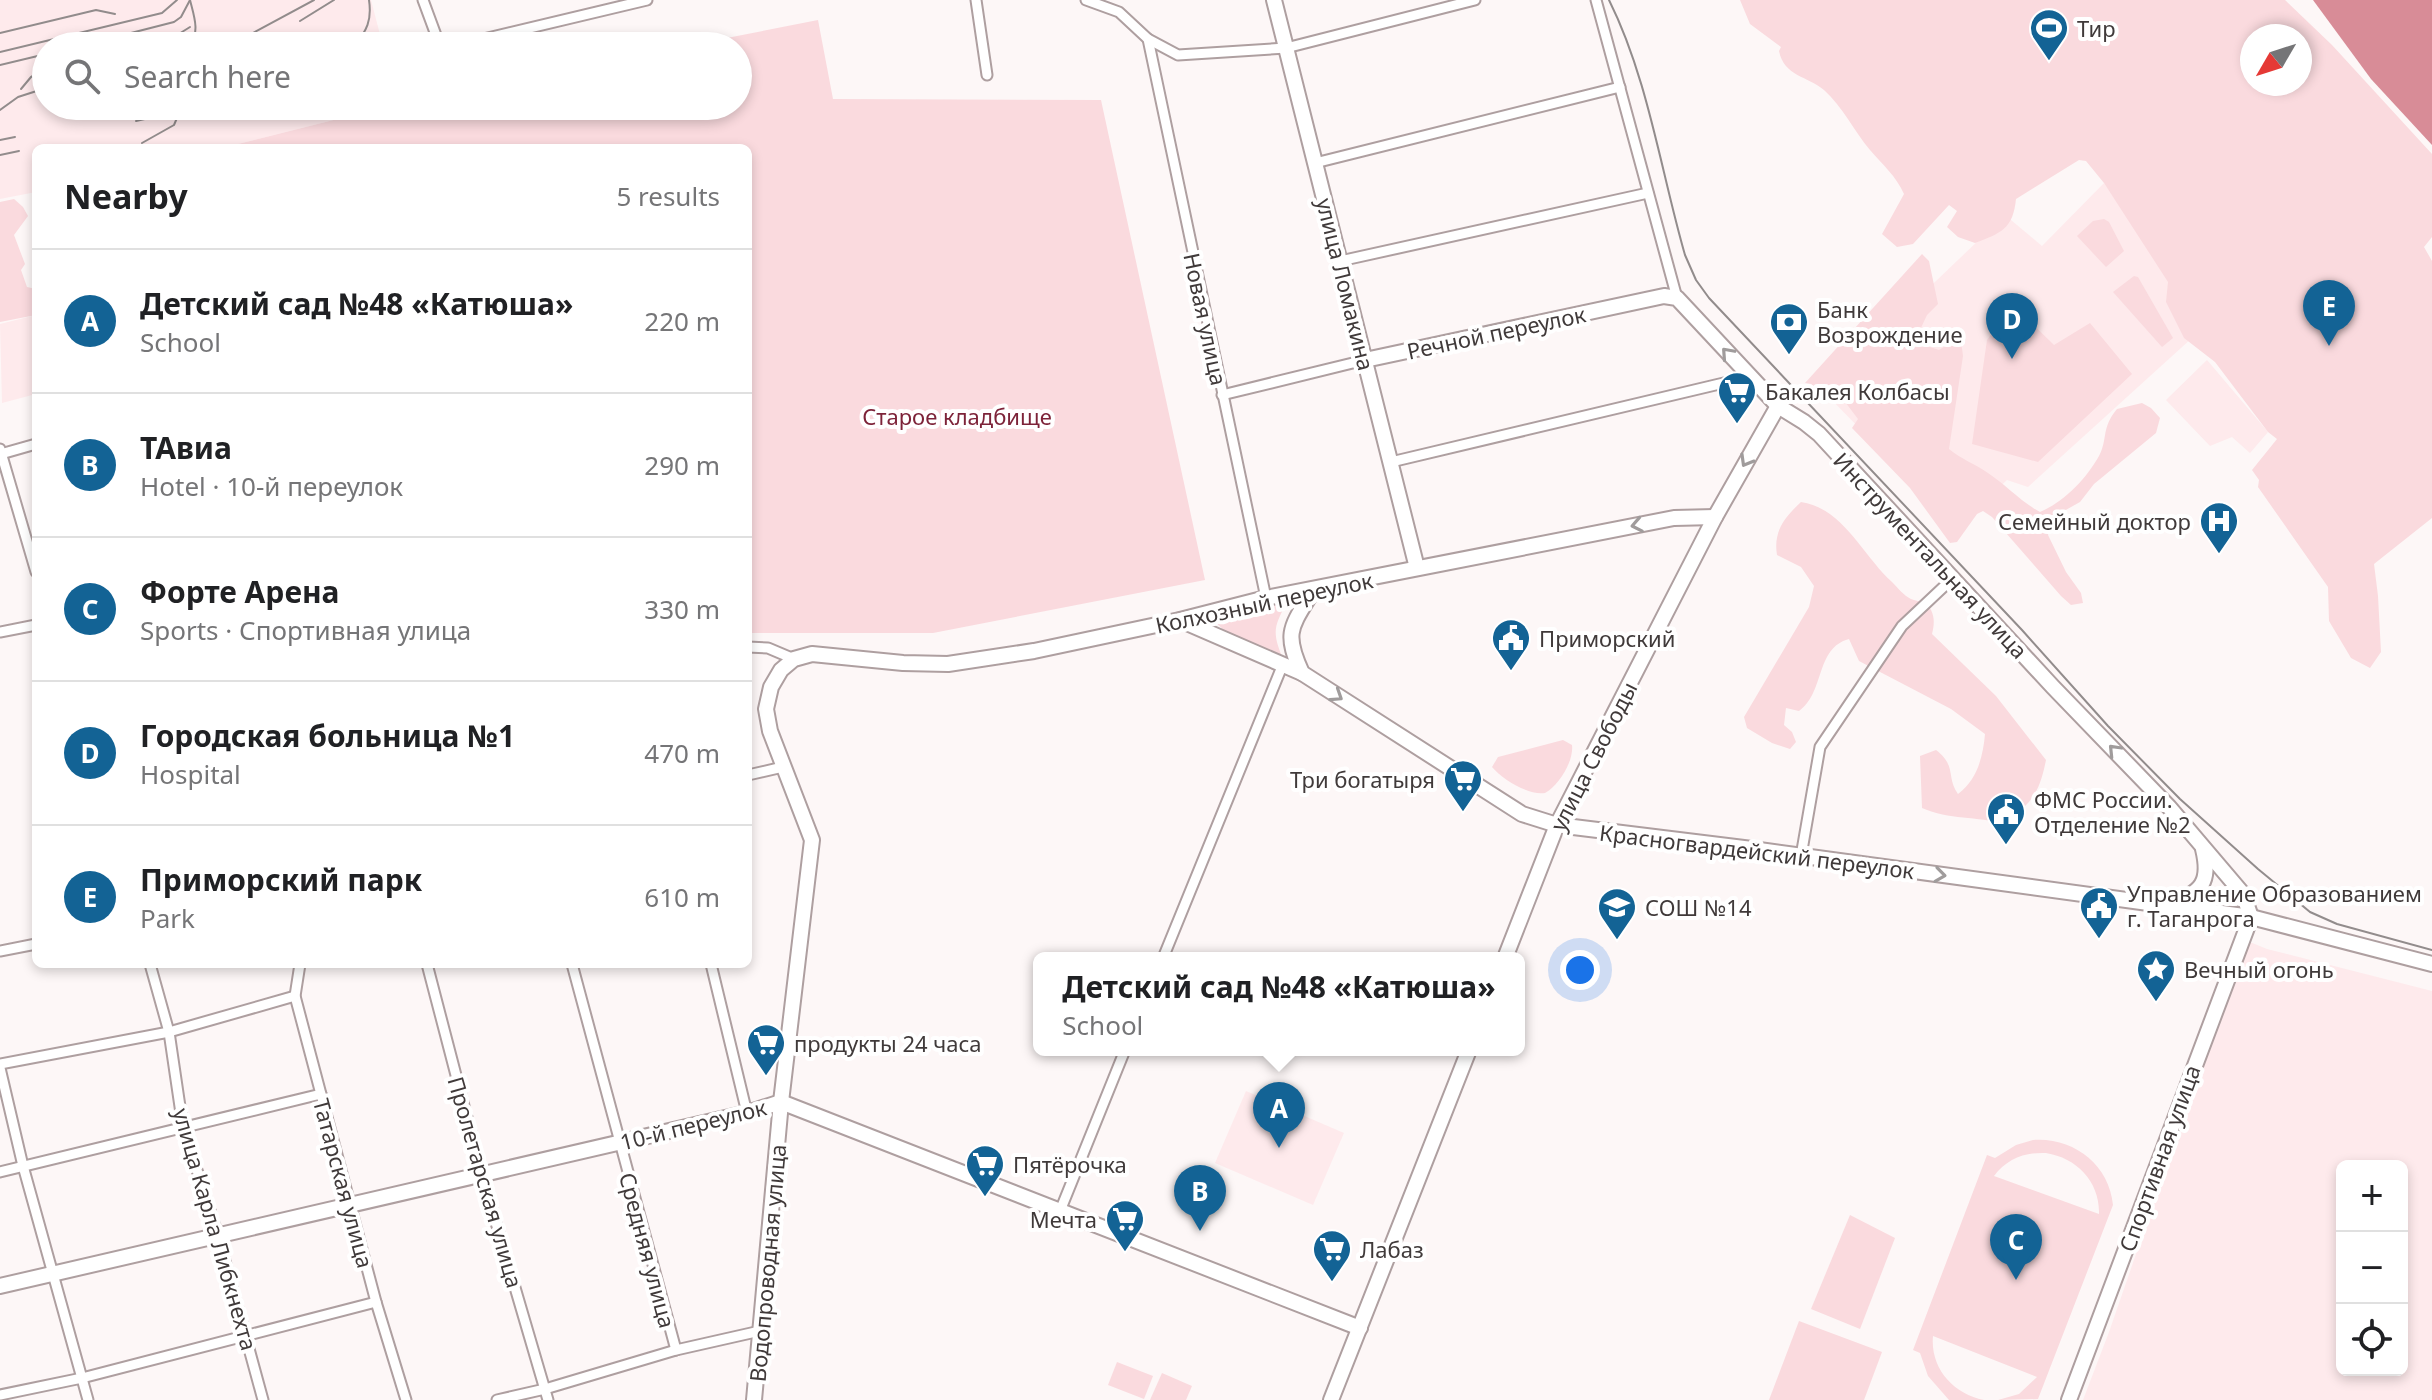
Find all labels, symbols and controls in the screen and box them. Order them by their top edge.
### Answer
sports icon: Тир [2028,7,2070,62]
place label: Тир [2077,13,2116,43]
north arrow [2240,24,2312,96]
search box [32,32,752,120]
icon: search [60,54,104,98]
text: Search here [124,56,291,97]
text: Nearby [64,173,188,219]
text: 5 results [616,178,720,214]
street label: улица Ломакина [1310,195,1382,373]
street label: Новая улица [1177,250,1235,388]
pin: E [2303,280,2355,346]
text: Детский сад №48 «Катюша» [140,283,573,324]
pin: D [1986,293,2038,359]
place label: Банк Возрождение [1817,294,1963,349]
street label: Речной переулок [1404,298,1588,366]
bank icon: Банк Возрождение [1768,301,1810,356]
text: A [81,303,99,339]
text: 220 m [644,303,720,339]
text: School [140,324,221,360]
one-way arrow [1722,348,1737,362]
supermarket icon: Бакалея Колбасы [1716,370,1758,425]
place label: Бакалея Колбасы [1765,376,1950,406]
park label: Старое кладбище [862,401,1052,431]
text: ТАвиа [140,427,232,468]
street label: Инструментальная улица [1827,445,2035,665]
text: B [81,447,99,483]
text: 290 m [644,447,720,483]
one-way arrow [1740,452,1756,467]
text: Hotel · 10-й переулок [140,468,403,504]
hospital icon: Семейный доктор [2198,500,2240,555]
place label: Семейный доктор [1998,506,2191,536]
one-way arrow [1631,516,1645,533]
street label: Колхозный переулок [1153,564,1376,640]
text: Форте Арена [140,571,340,612]
text: C [82,591,98,627]
text: 330 m [644,591,720,627]
text: Sports · Спортивная улица [140,612,471,648]
public building icon: Приморский [1490,617,1532,672]
place label: Приморский [1539,623,1675,653]
street label: улица Свободы [1542,676,1644,836]
one-way arrow [1328,686,1343,701]
text: Городская больница №1 [140,715,515,756]
text: D [80,735,100,771]
text: 470 m [644,735,720,771]
one-way arrow [2109,745,2124,759]
text: Hospital [140,756,241,792]
supermarket icon: Три богатыря [1442,758,1484,813]
place label: Три богатыря [1290,764,1435,794]
place label: ФМС России. Отделение №2 [2034,784,2191,839]
public building icon: ФМС России. Отделение №2 [1985,791,2027,846]
street label: Красногвардейский переулок [1598,817,1916,885]
text: Приморский парк [140,859,422,900]
one-way arrow [1933,866,1947,883]
place label: Управление Образованием г. Таганрога [2127,878,2422,933]
text: E [83,879,97,915]
text: 610 m [644,879,720,915]
public building icon: Управление Образованием г. Таганрога [2078,885,2120,940]
school or university icon: СОШ №14 [1596,886,1638,941]
place label: СОШ №14 [1645,892,1752,922]
text: Park [140,900,195,936]
place icon: Вечный огонь [2135,948,2177,1003]
your location [1560,950,1600,990]
popup [1033,952,1525,1056]
place label: Вечный огонь [2184,954,2334,984]
text: Детский сад №48 «Катюша» [1062,966,1496,1007]
text: School [1062,1007,1143,1043]
supermarket icon: продукты 24 часа [745,1022,787,1077]
place label: продукты 24 часа [794,1028,982,1058]
street label: Спортивная улица [2111,1061,2207,1255]
street label: Пролетарская улица [441,1073,531,1291]
pin: A [1253,1082,1305,1148]
street label: 10-й переулок [617,1091,770,1157]
street label: Татарская улица [307,1095,381,1271]
street label: улица Карла Либкнехта [167,1104,265,1354]
street label: Водопроводная улица [742,1143,792,1383]
supermarket icon: Пятёрочка [964,1143,1006,1198]
place label: Пятёрочка [1013,1149,1127,1179]
map controls [2336,1160,2408,1376]
button: + [2336,1160,2408,1232]
pin: B [1174,1165,1226,1231]
street label: Средняя улица [613,1169,683,1331]
supermarket icon: Мечта [1104,1198,1146,1253]
place label: Мечта [1030,1204,1097,1234]
pin: C [1990,1214,2042,1280]
supermarket icon: Лабаз [1311,1228,1353,1283]
button: − [2336,1232,2408,1304]
place label: Лабаз [1360,1234,1424,1264]
button: locate [2336,1304,2408,1376]

